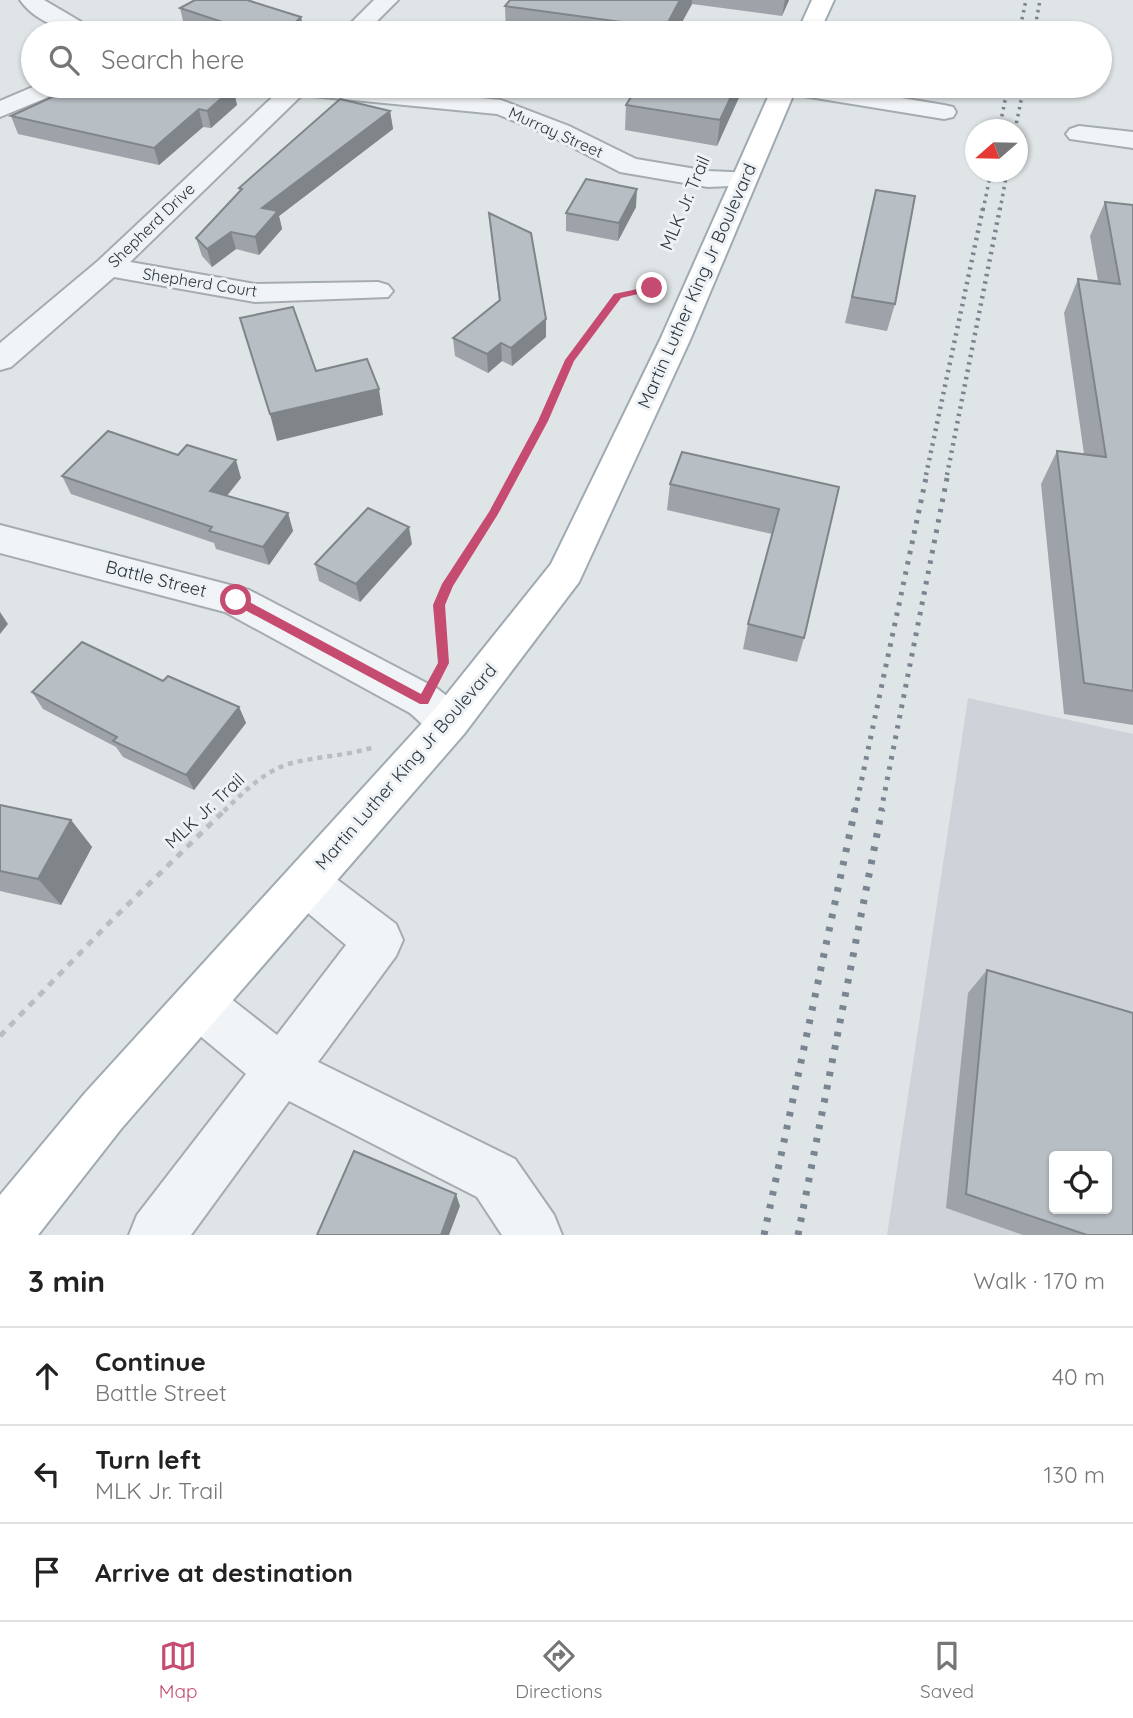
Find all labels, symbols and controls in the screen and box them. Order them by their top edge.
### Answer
search box [21,21,1112,98]
icon: search [45,41,83,79]
text: Search here [101,43,245,76]
street label: Murray Street [506,102,606,162]
north arrow [965,119,1028,182]
street label: MLK Jr. Trail [654,152,715,254]
street label: Martin Luther King Jr Boulevard [632,160,761,412]
street label: Shepherd Drive [103,178,199,272]
street label: Shepherd Court [141,263,259,301]
route end [636,272,667,303]
street label: Battle Street [103,555,209,602]
route start [220,584,251,615]
street label: Martin Luther King Jr Boulevard [310,659,501,874]
street label: MLK Jr. Trail [160,768,249,853]
map controls [1049,1151,1112,1214]
button: locate [1049,1151,1112,1214]
text: 3 min [28,1262,105,1300]
text: Walk · 170 m [973,1266,1105,1295]
text: Continue [95,1345,206,1378]
icon: ahead [28,1357,66,1395]
text: 40 m [1052,1362,1105,1391]
text: Battle Street [95,1378,227,1407]
text: Turn left [95,1443,202,1476]
icon: left [28,1455,66,1493]
text: 130 m [1043,1460,1105,1489]
text: MLK Jr. Trail [95,1476,223,1505]
icon: arrive [28,1553,66,1591]
text: Arrive at destination [95,1556,353,1589]
tab: Map [159,1637,198,1703]
tab: Directions [515,1637,602,1703]
tab: Saved [920,1637,974,1703]

